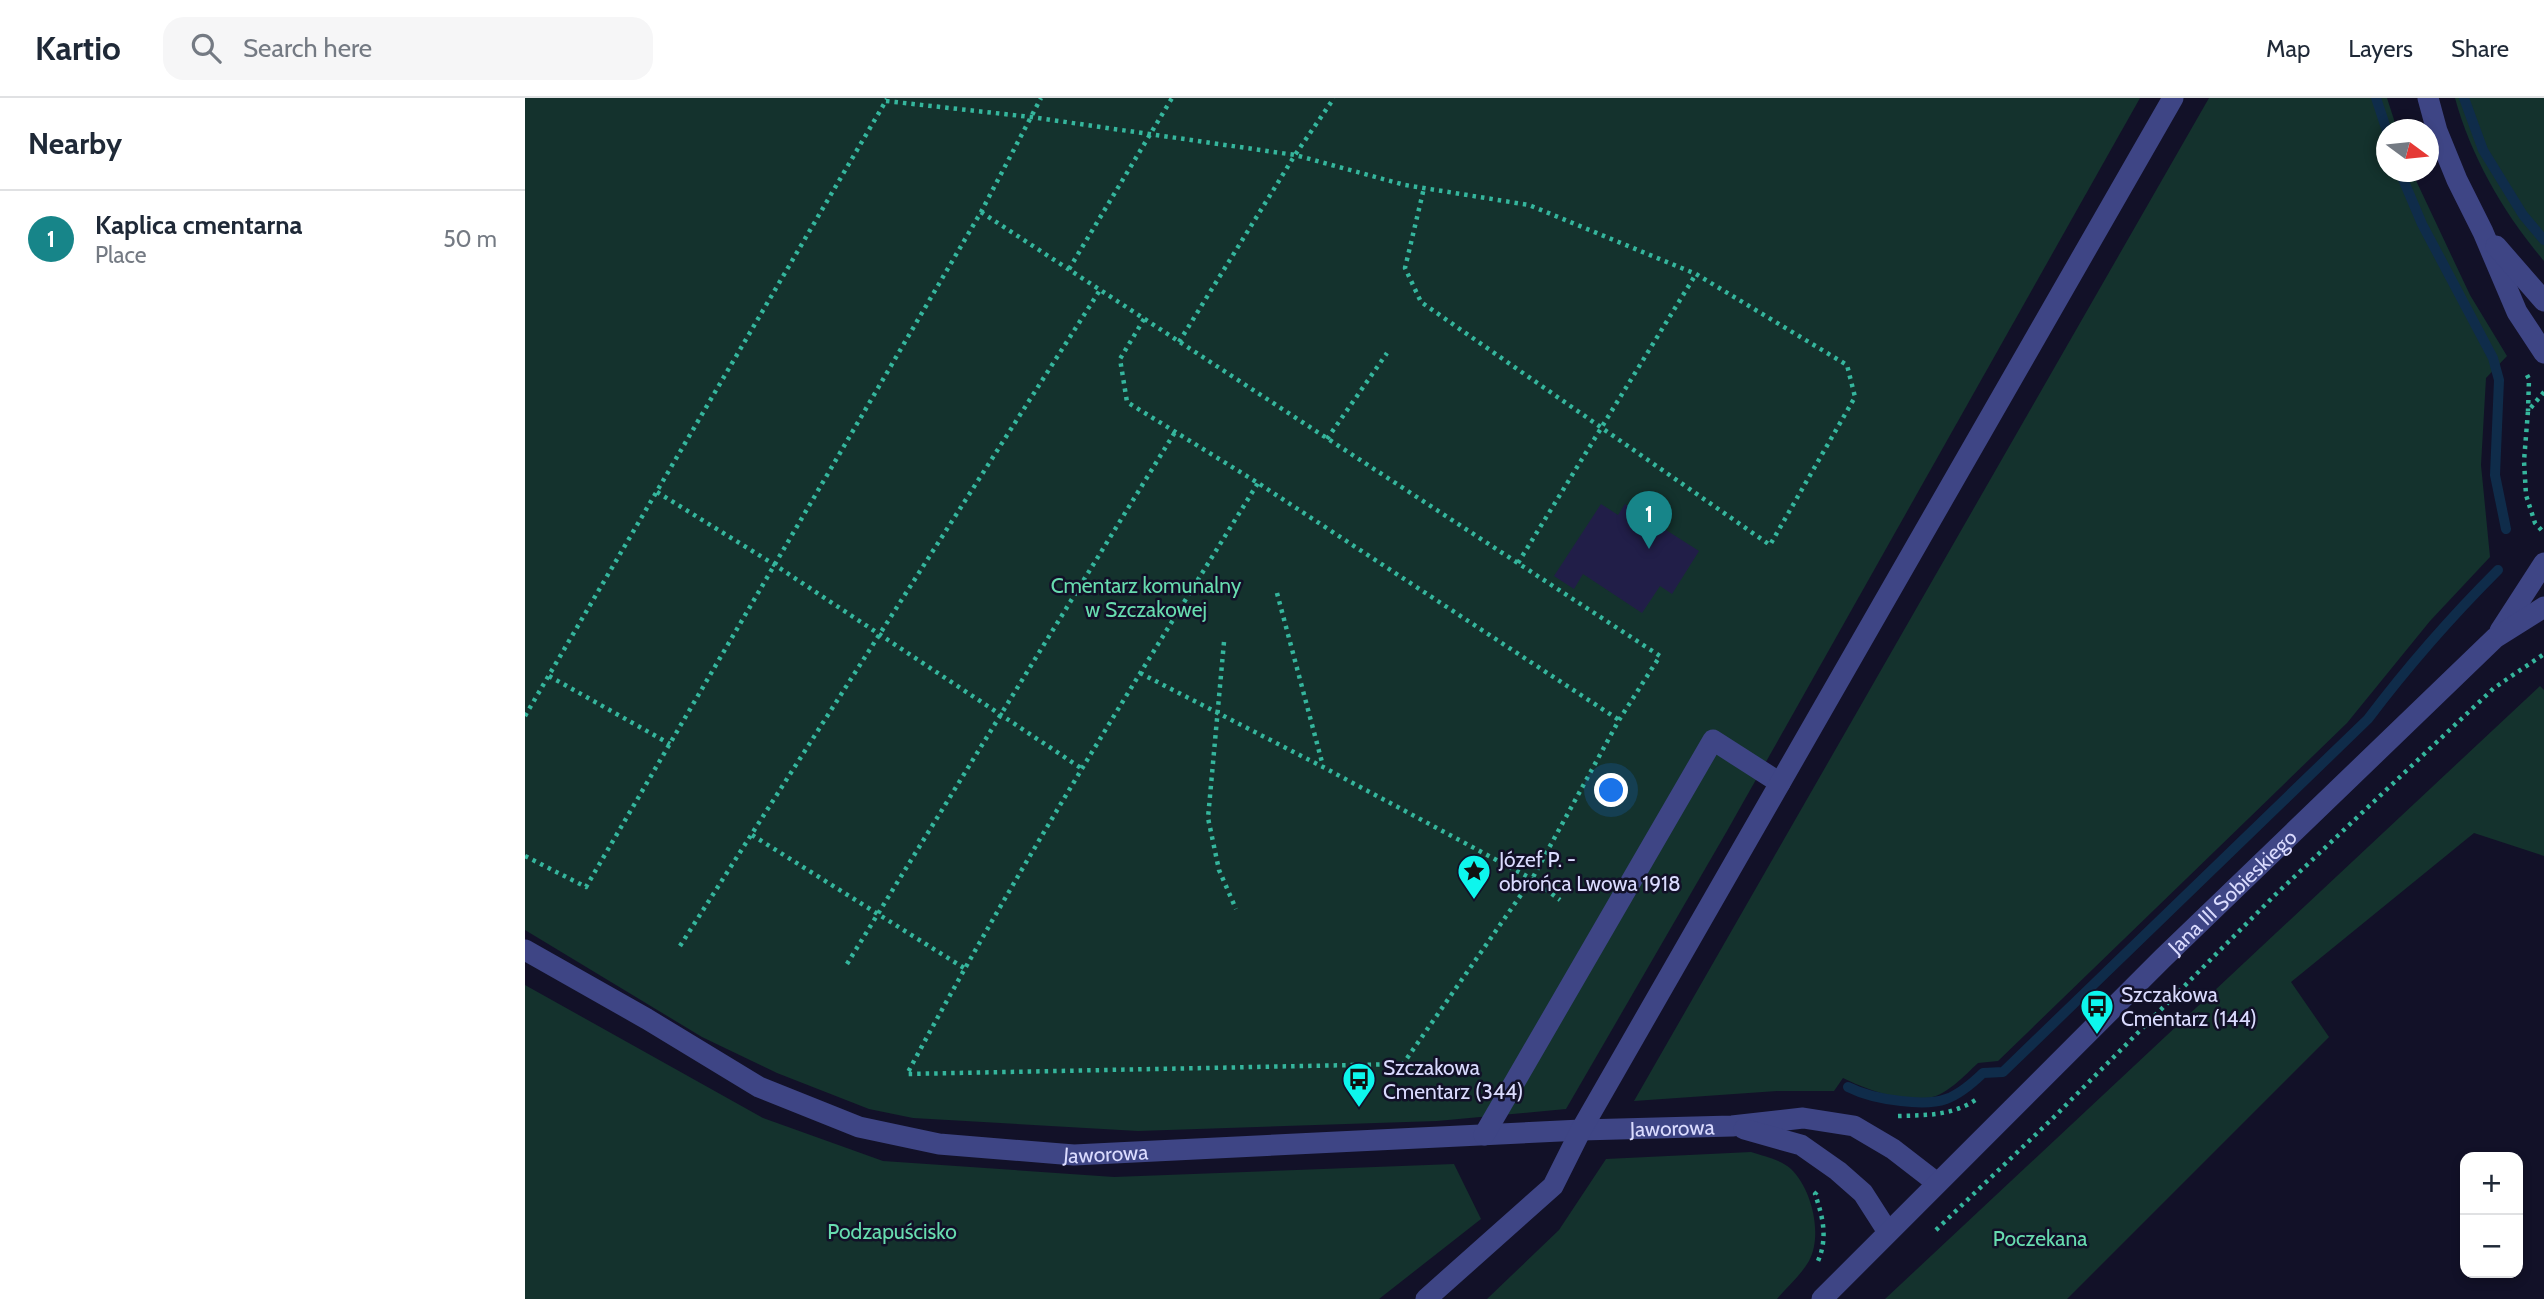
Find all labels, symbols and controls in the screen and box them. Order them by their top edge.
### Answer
search box [163,17,653,80]
text: Kartio [35,28,121,68]
icon: search [187,29,225,67]
text: Search here [243,32,372,64]
text: Map [2266,34,2310,63]
text: Layers [2348,34,2413,63]
text: Share [2451,34,2509,63]
north arrow [2376,119,2439,182]
text: Nearby [28,125,122,162]
text: Kaplica cmentarna [95,209,302,241]
text: 1 [47,225,55,253]
text: 50 m [443,225,497,253]
text: Place [95,241,147,269]
pin: 1 [1626,491,1672,549]
park label: Cmentarz komunalny w Szczakowej [1051,573,1242,623]
your location [1594,773,1628,807]
street label: Jana III Sobieskiego [2162,824,2301,960]
place label: Józef P. - obrońca Lwowa 1918 [1498,847,1681,896]
place icon: Józef P. - obrońca Lwowa 1918 [1455,852,1493,901]
place label: Szczakowa Cmentarz (144) [2121,982,2257,1031]
bus stop icon: Szczakowa Cmentarz (144) [2078,987,2116,1036]
place label: Szczakowa Cmentarz (344) [1383,1055,1523,1104]
bus stop icon: Szczakowa Cmentarz (344) [1340,1060,1378,1109]
street label: Jaworowa [1629,1114,1715,1141]
street label: Jaworowa [1062,1139,1149,1168]
map controls [2460,1152,2523,1278]
button: + [2460,1152,2523,1215]
button: − [2460,1215,2523,1278]
park label: Podzapuścisko [827,1219,957,1244]
park label: Poczekana [1993,1226,2087,1251]

